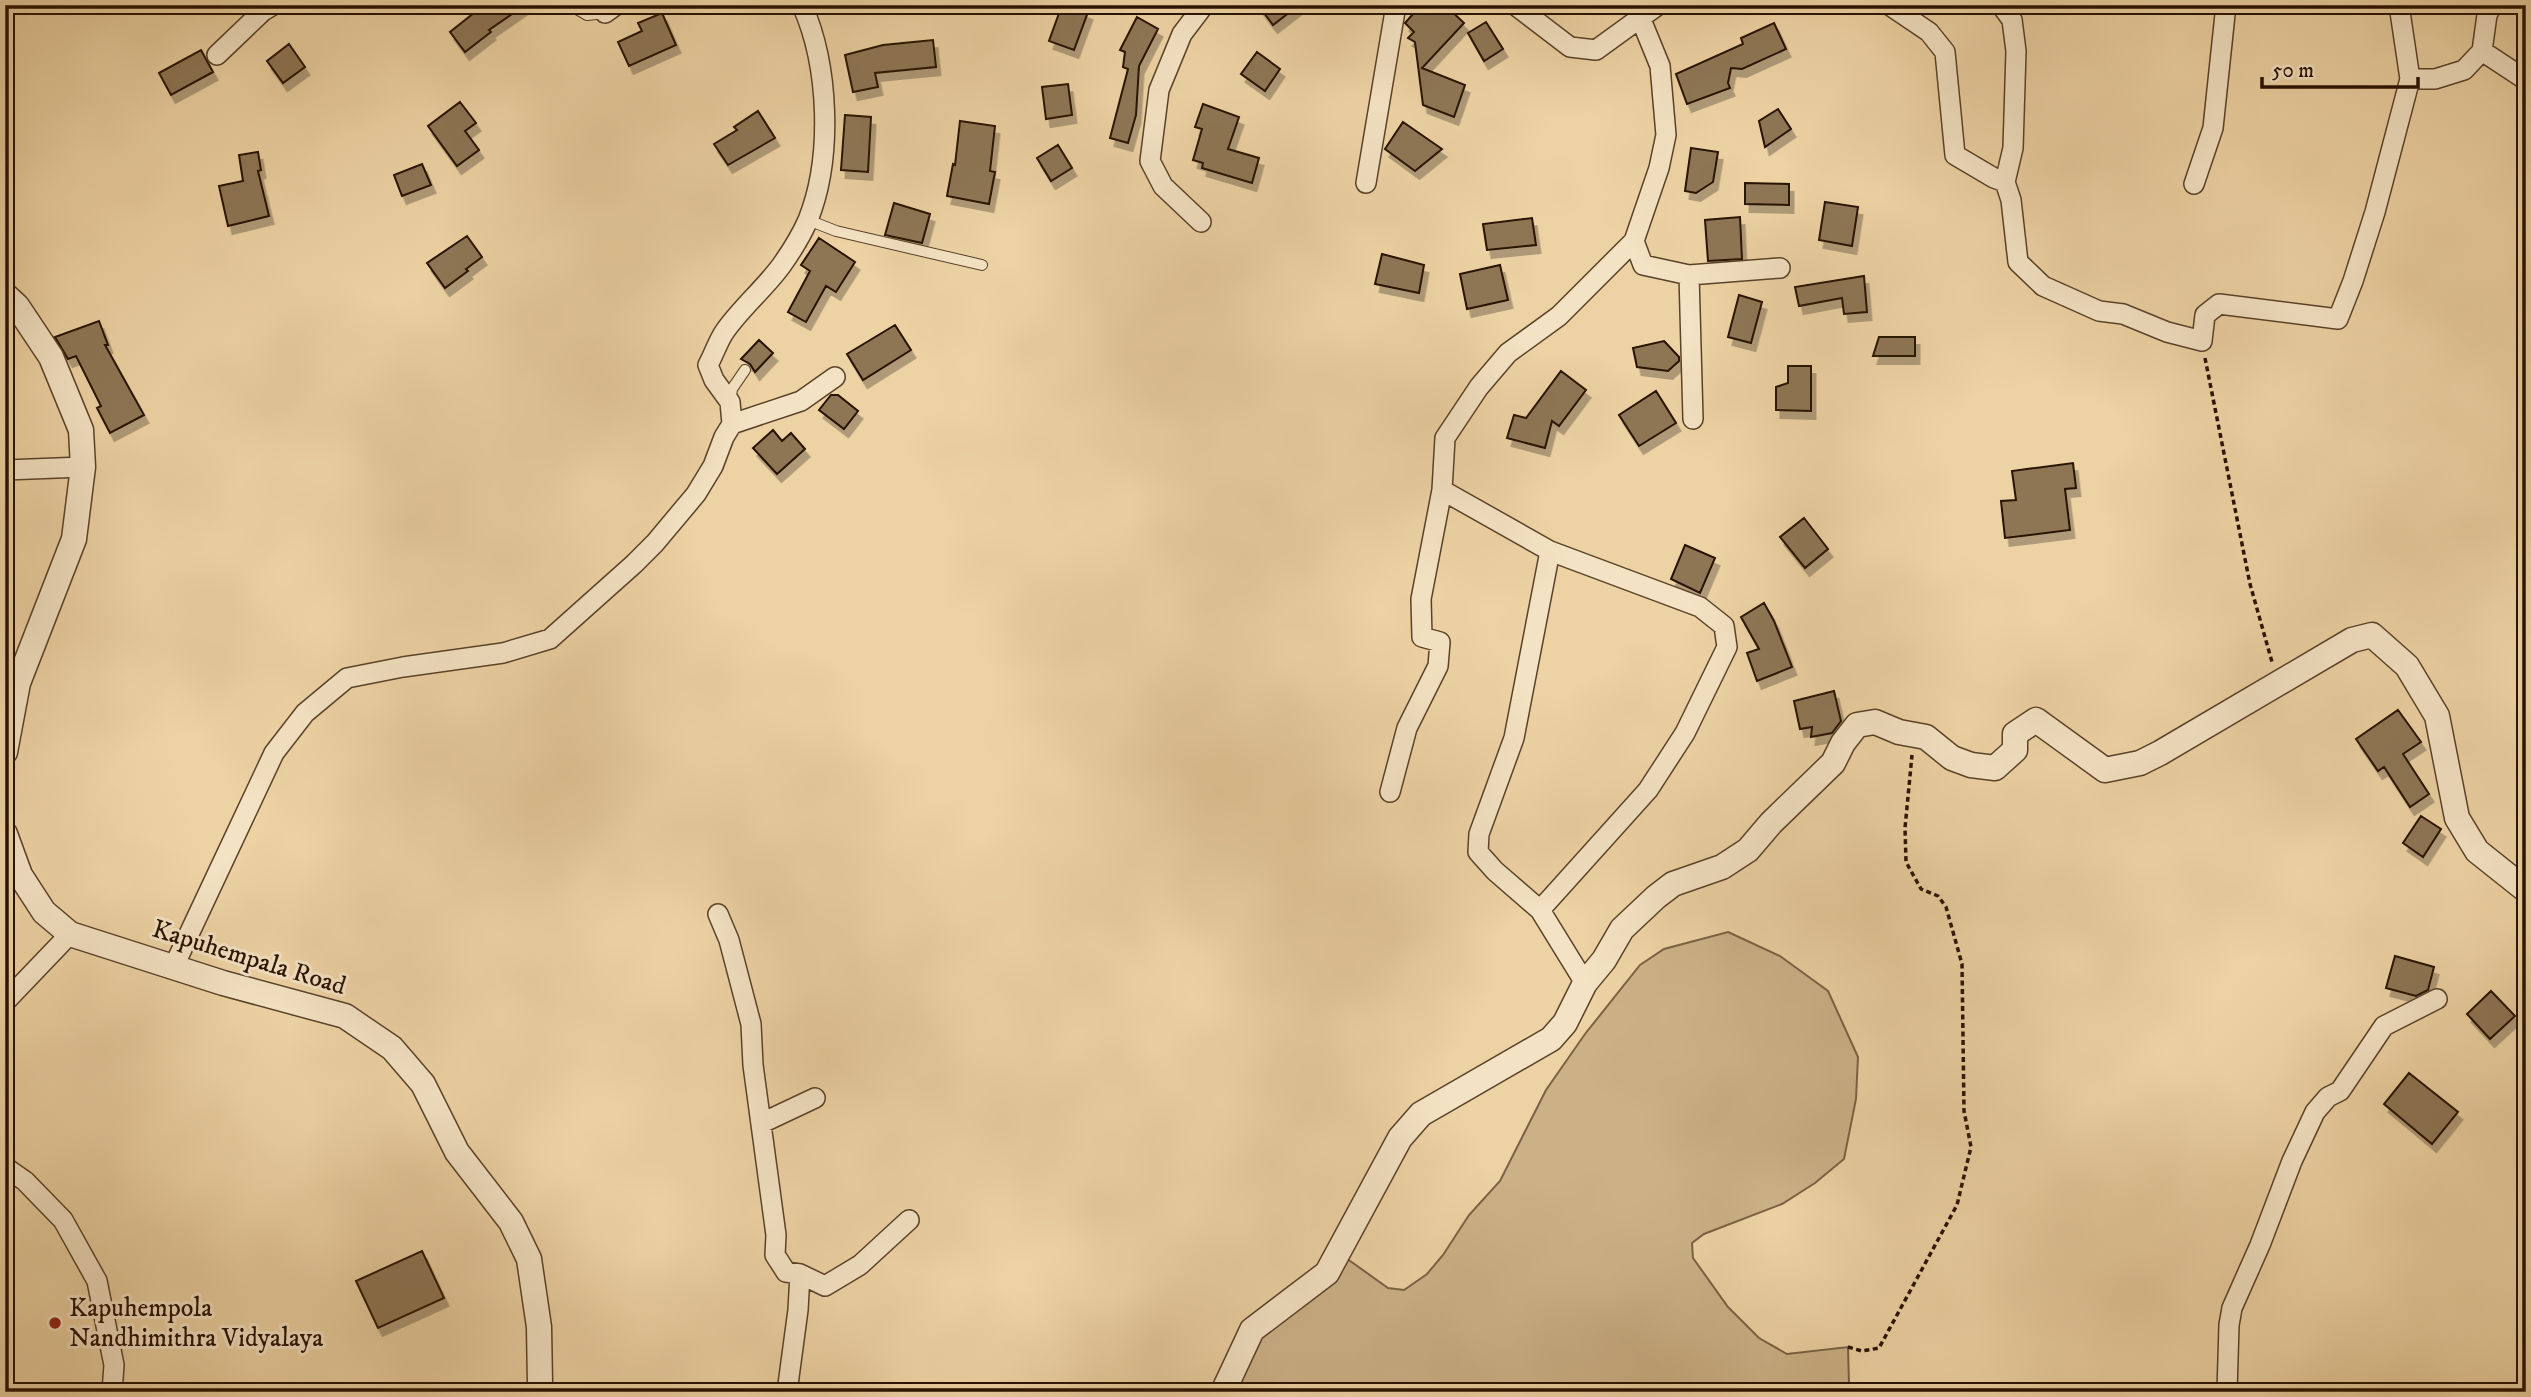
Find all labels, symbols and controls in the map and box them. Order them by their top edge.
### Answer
scale bar [2262,46,2417,90]
text: 50 m [2272,58,2314,84]
street label: Kapuhempala Road [148,913,350,1003]
place label: Kapuhempola Nandhimithra Vidyalaya [69,1292,323,1355]
marker: Kapuhempola Nandhimithra Vidyalaya [47,1315,63,1331]

